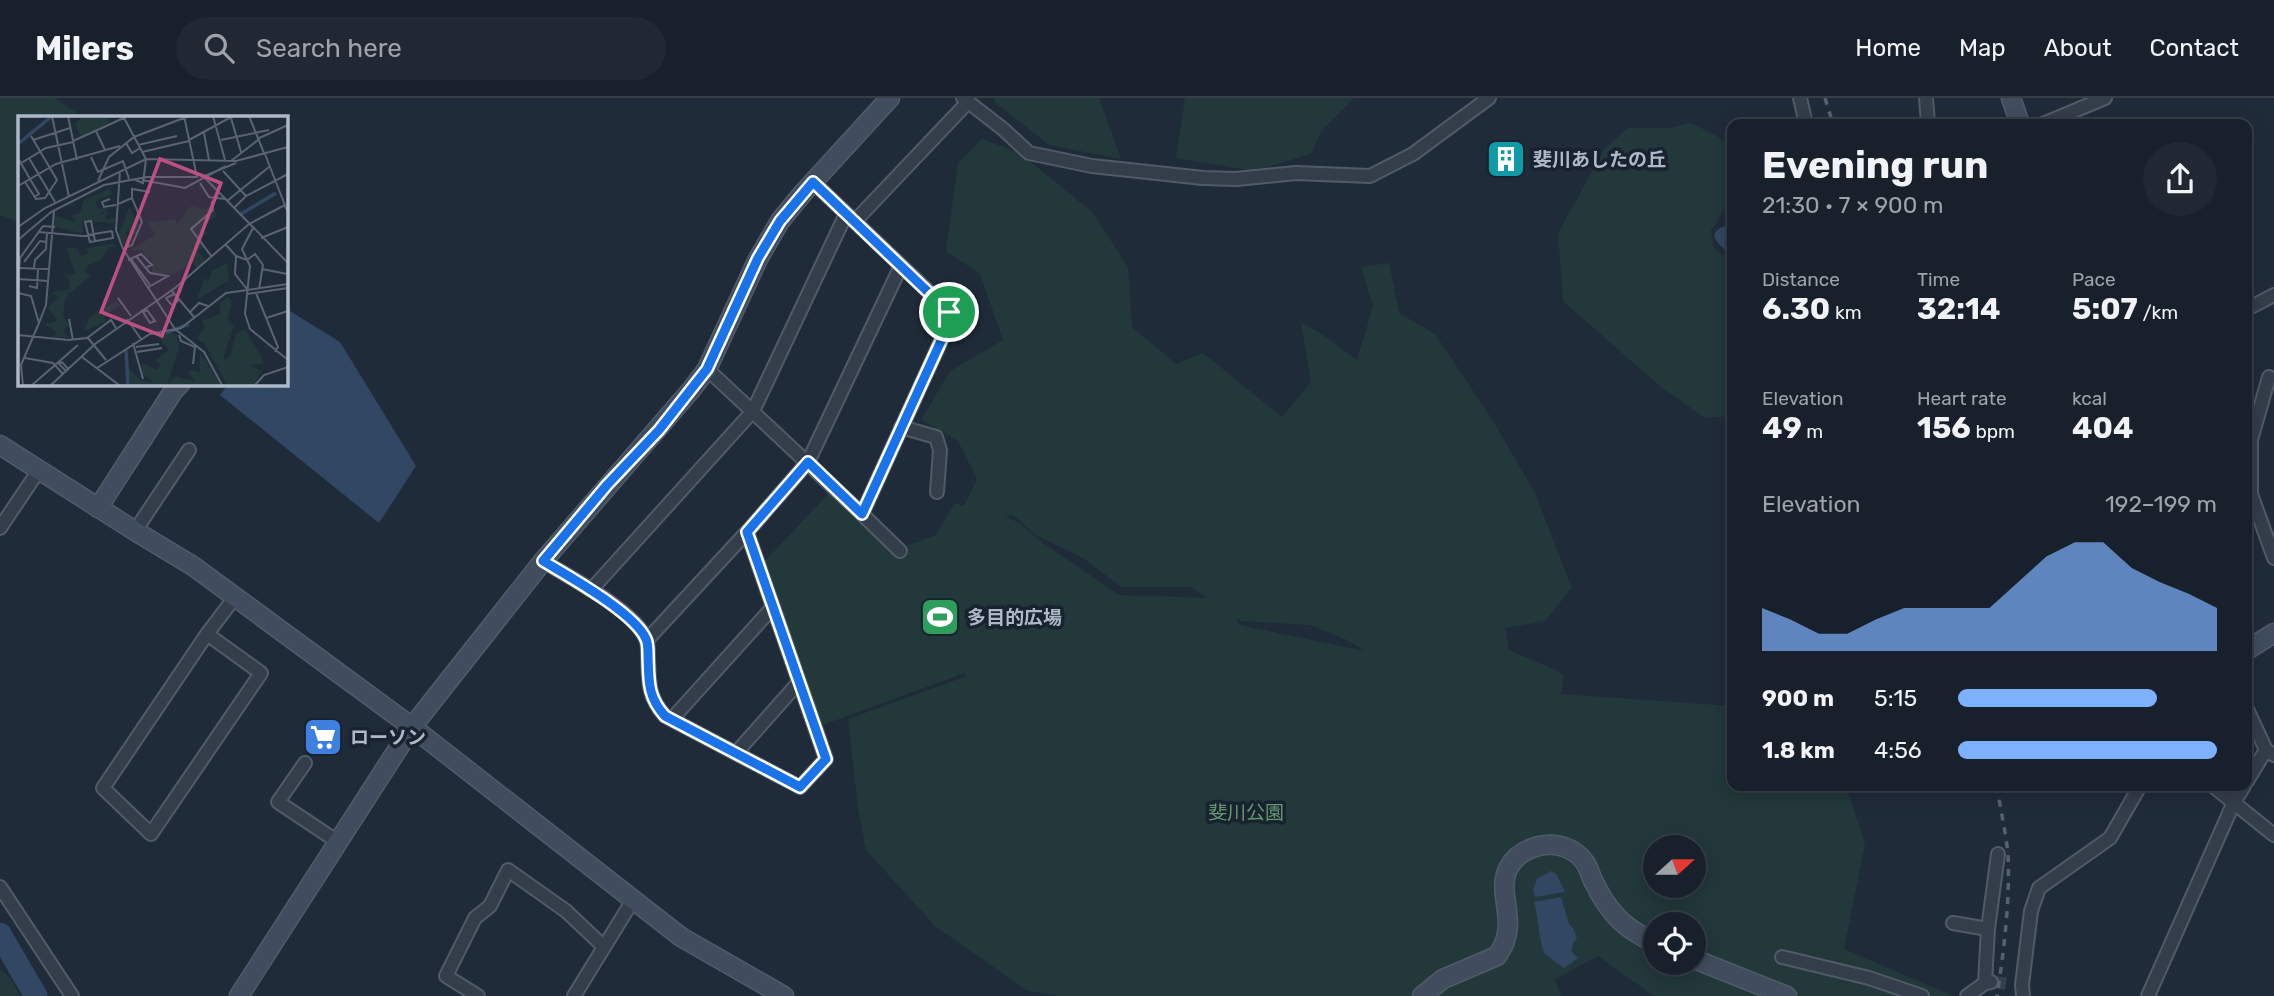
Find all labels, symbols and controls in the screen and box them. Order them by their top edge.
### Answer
search box [176,17,666,80]
text: Milers [35,29,134,68]
icon: search [200,29,238,67]
text: Search here [256,33,402,64]
text: Home [1855,34,1921,62]
text: Map [1959,34,2006,62]
text: About [2044,34,2112,62]
text: Contact [2150,34,2239,62]
inset map [18,116,287,385]
building icon: 斐川あしたの丘 [1485,138,1527,180]
text: Evening run [1762,142,1988,188]
button: share [2143,142,2217,216]
place label: 斐川あしたの丘 [1533,148,1666,171]
text: 21:30 · 7 × 900 m [1762,191,1943,219]
text: Distance [1762,268,1840,291]
text: Time [1917,268,1960,291]
text: Pace [2072,268,2116,291]
pin [919,282,979,342]
text: 6.30 [1762,291,1830,327]
text: 32:14 [1917,291,2000,327]
text: 5:07 [2072,291,2138,327]
icon: arrive [930,293,968,331]
text: km [1830,301,1862,324]
text: /km [2138,301,2178,324]
text: Elevation [1762,387,1843,410]
text: Heart rate [1917,387,2007,410]
text: kcal [2072,387,2107,410]
text: 49 [1762,410,1802,446]
text: 156 [1917,410,1971,446]
text: 404 [2072,410,2133,446]
text: m [1802,420,1823,443]
text: bpm [1971,420,2015,443]
text: Elevation [1762,490,1861,518]
text: 192–199 m [2105,490,2217,518]
sports icon: 多目的広場 [919,596,961,638]
place label: 多目的広場 [967,606,1062,629]
text: 900 m [1762,684,1834,712]
text: 5:15 [1874,684,1917,712]
supermarket icon: ローソン [302,716,344,758]
place label: ローソン [350,726,426,749]
text: 1.8 km [1762,736,1835,764]
text: 4:56 [1874,736,1922,764]
park label: 斐川公園 [1208,801,1284,824]
north arrow [1643,835,1706,898]
map controls [1643,835,1706,975]
button: locate [1643,912,1706,975]

